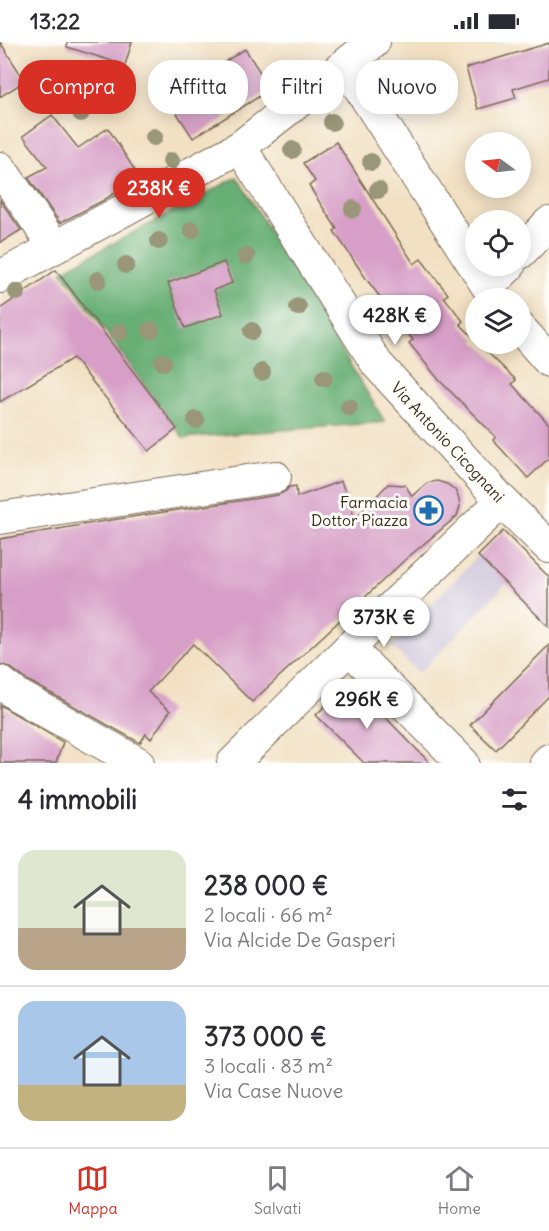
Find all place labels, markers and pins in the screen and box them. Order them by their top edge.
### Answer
pin: 238K € [110,168,208,219]
pin: 428K € [346,295,444,346]
place label: Farmacia Dottor Piazza [311,492,408,530]
pharmacy icon: Farmacia Dottor Piazza [413,495,445,527]
pin: 373K € [335,597,433,648]
pin: 296K € [318,679,416,730]

